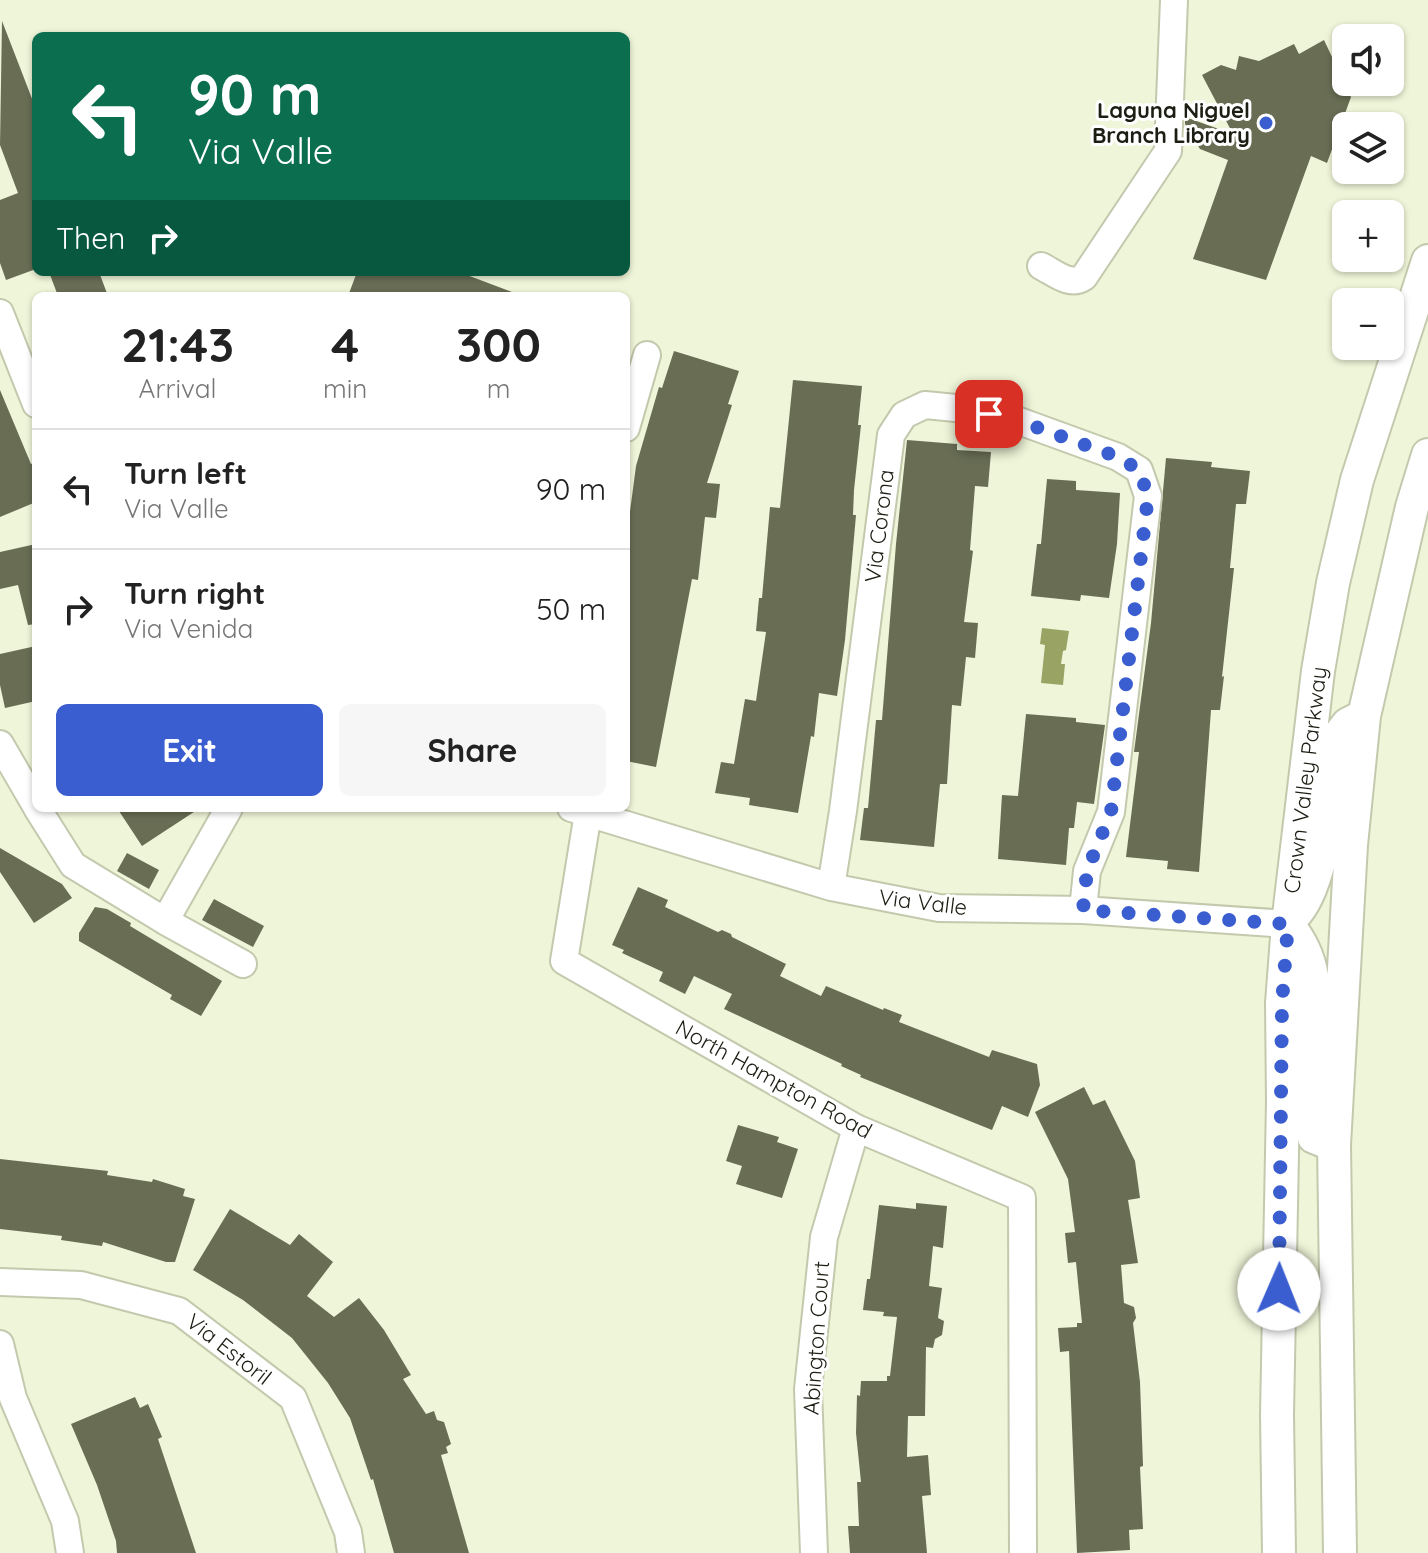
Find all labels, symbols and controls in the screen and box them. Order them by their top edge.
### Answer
map controls [1332,24,1404,360]
button: sound [1332,24,1404,96]
text: 90 m [188,59,322,129]
icon: left [56,64,160,168]
place label: Laguna Niguel Branch Library [1092,96,1250,149]
button: layers [1332,112,1404,184]
marker: Laguna Niguel Branch Library [1257,114,1275,132]
text: Via Valle [188,128,333,173]
button: + [1332,200,1404,272]
icon: right [141,216,185,260]
text: Then [56,219,125,257]
button: − [1332,288,1404,360]
text: 21:43 [121,314,234,374]
text: 4 [331,314,359,374]
text: 300 [456,314,541,374]
text: Arrival [139,372,216,405]
text: min [323,372,367,405]
text: m [487,372,510,405]
pin [955,380,1023,448]
icon: arrive [967,392,1011,436]
text: Turn left [124,454,247,492]
icon: left [56,467,100,511]
street label: Via Corona [858,468,900,584]
text: 90 m [536,470,606,508]
text: Via Valle [124,492,229,525]
text: Turn right [124,574,265,612]
icon: right [56,587,100,631]
text: 50 m [536,590,606,628]
text: Via Venida [124,612,253,645]
street label: Crown Valley Parkway [1277,665,1333,895]
button: Exit [56,704,323,796]
button: Share [339,704,606,796]
street label: Via Valle [877,883,969,921]
street label: North Hampton Road [671,1013,877,1145]
position arrow [1237,1247,1321,1331]
street label: Abington Court [797,1260,835,1416]
street label: Via Estoril [181,1307,277,1391]

